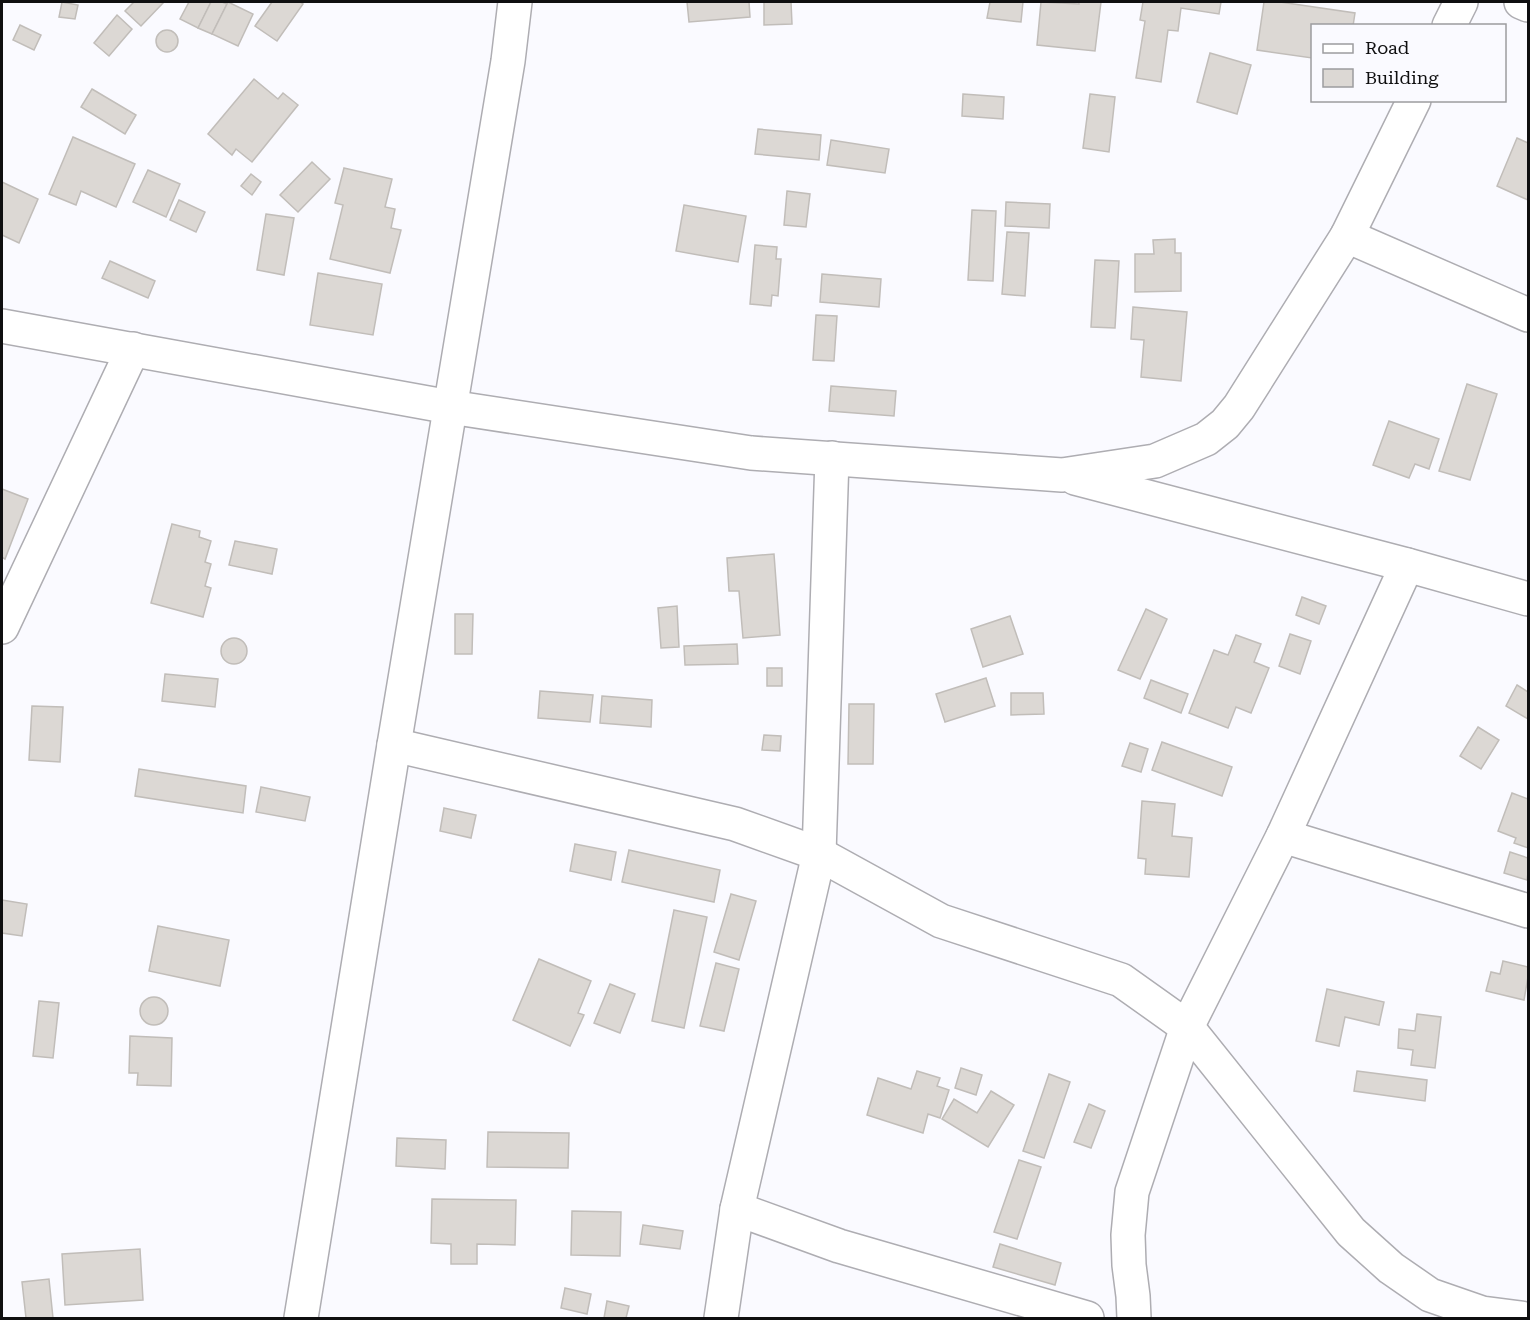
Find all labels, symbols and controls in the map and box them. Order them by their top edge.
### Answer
legend [1311,24,1506,102]
text: Road [1365,37,1410,58]
text: Building [1365,67,1439,88]

